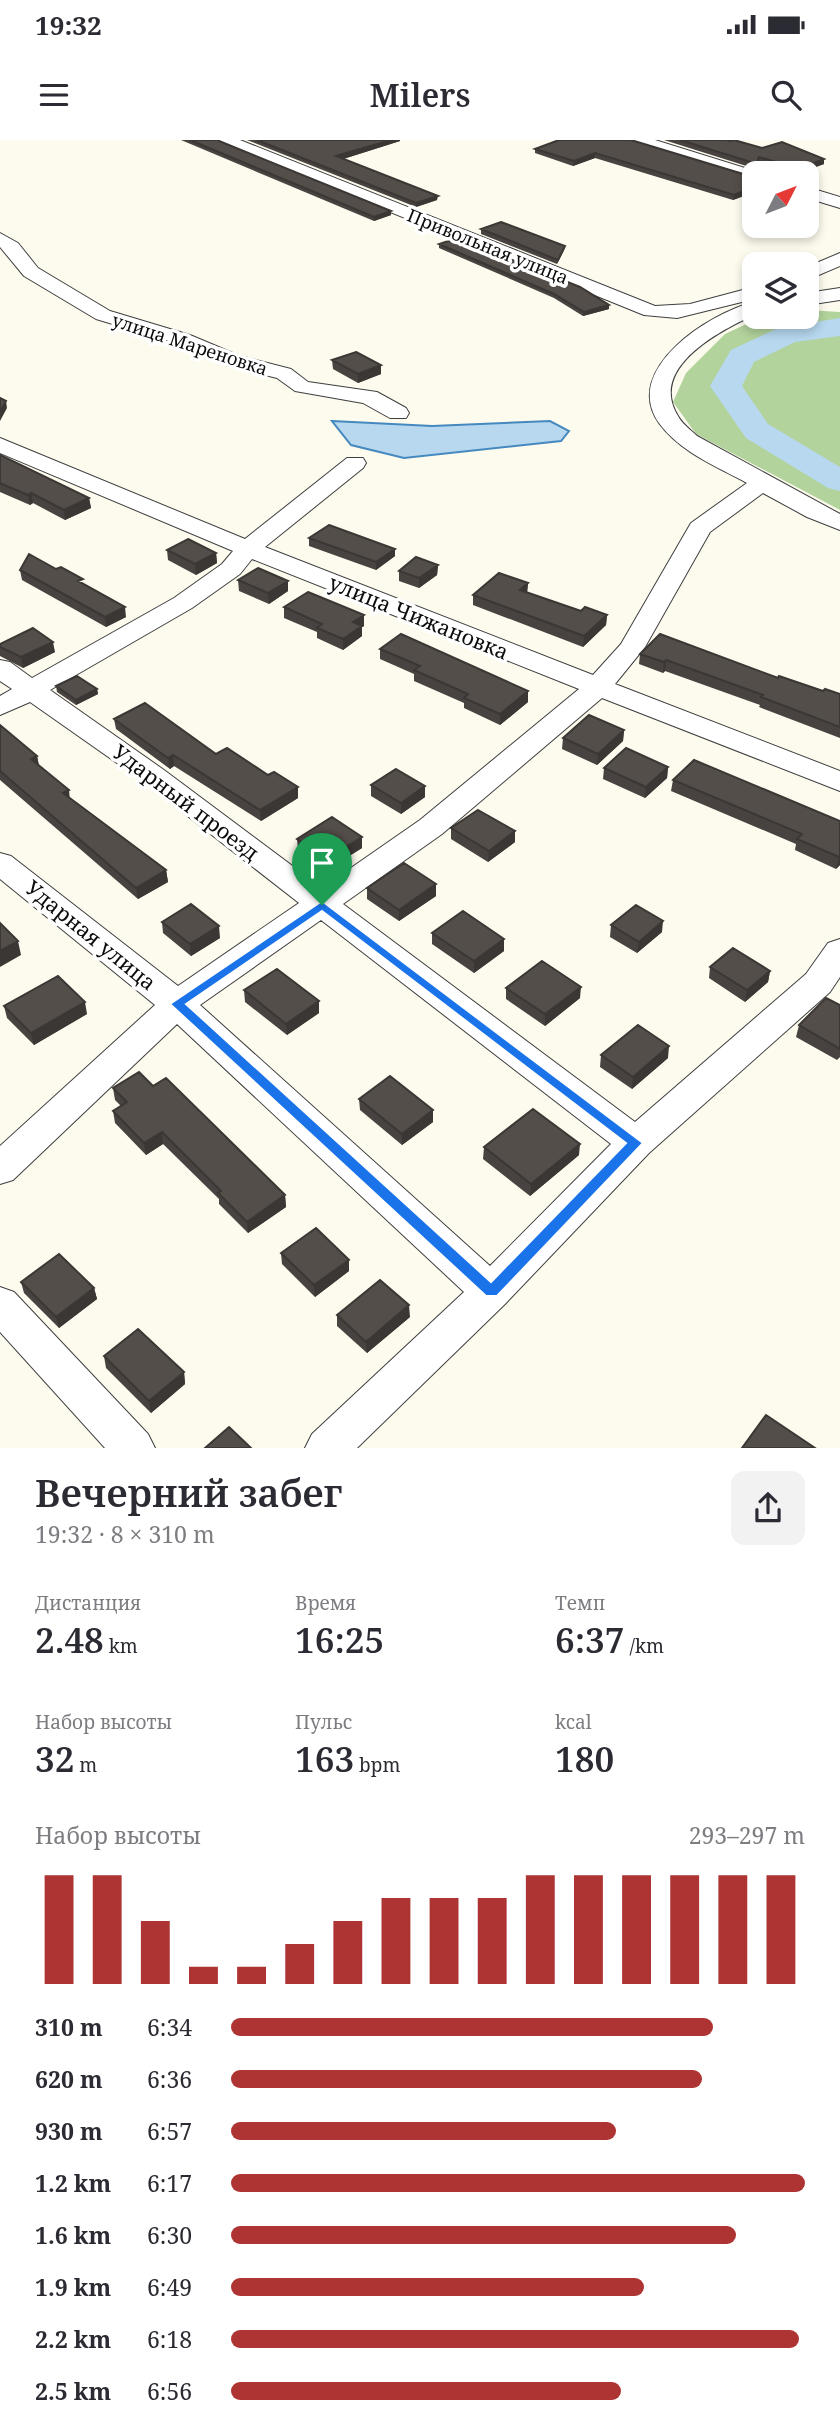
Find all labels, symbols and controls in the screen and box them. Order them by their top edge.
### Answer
text: 19:32 [35,7,102,43]
text: Milers [370,73,470,116]
icon: menu [35,76,73,114]
icon: search [767,76,805,114]
north arrow [742,161,819,238]
map controls [742,161,819,329]
street label: Привольная улица [404,203,572,289]
button: layers [742,252,819,329]
street label: улица Мареновка [109,308,271,380]
street label: улица Чижановка [325,568,513,666]
street label: Ударный проезд [107,738,265,866]
pin [292,833,352,905]
icon: arrive [303,844,341,882]
street label: Ударная улица [20,874,162,996]
text: Вечерний забег [35,1466,342,1518]
button: share [731,1471,805,1545]
text: 19:32 · 8 × 310 m [35,1518,215,1550]
text: Дистанция [35,1590,141,1616]
text: Время [295,1590,356,1616]
text: Темп [555,1590,605,1616]
text: 2.48 [35,1616,104,1663]
text: 16:25 [295,1616,384,1663]
text: 6:37 [555,1616,625,1663]
text: km [104,1633,138,1659]
text: /km [625,1633,664,1659]
text: Набор высоты [35,1709,172,1735]
text: Пульс [295,1709,352,1735]
text: kcal [555,1709,592,1735]
text: 32 [35,1735,74,1782]
text: 163 [295,1735,354,1782]
text: 180 [555,1735,614,1782]
text: m [74,1752,97,1778]
text: bpm [354,1752,400,1778]
text: Набор высоты [35,1819,201,1851]
text: 293–297 m [689,1819,805,1851]
text: 310 m [35,2011,103,2043]
text: 6:34 [147,2011,192,2043]
text: 620 m [35,2063,103,2095]
text: 6:36 [147,2063,192,2095]
text: 930 m [35,2115,103,2147]
text: 6:57 [147,2115,192,2147]
text: 1.2 km [35,2167,111,2199]
text: 6:17 [147,2167,192,2199]
text: 1.6 km [35,2219,111,2251]
text: 6:30 [147,2219,192,2251]
text: 1.9 km [35,2271,111,2303]
text: 6:49 [147,2271,192,2303]
text: 2.2 km [35,2323,111,2355]
text: 6:18 [147,2323,192,2355]
text: 2.5 km [35,2375,111,2407]
text: 6:56 [147,2375,192,2407]

